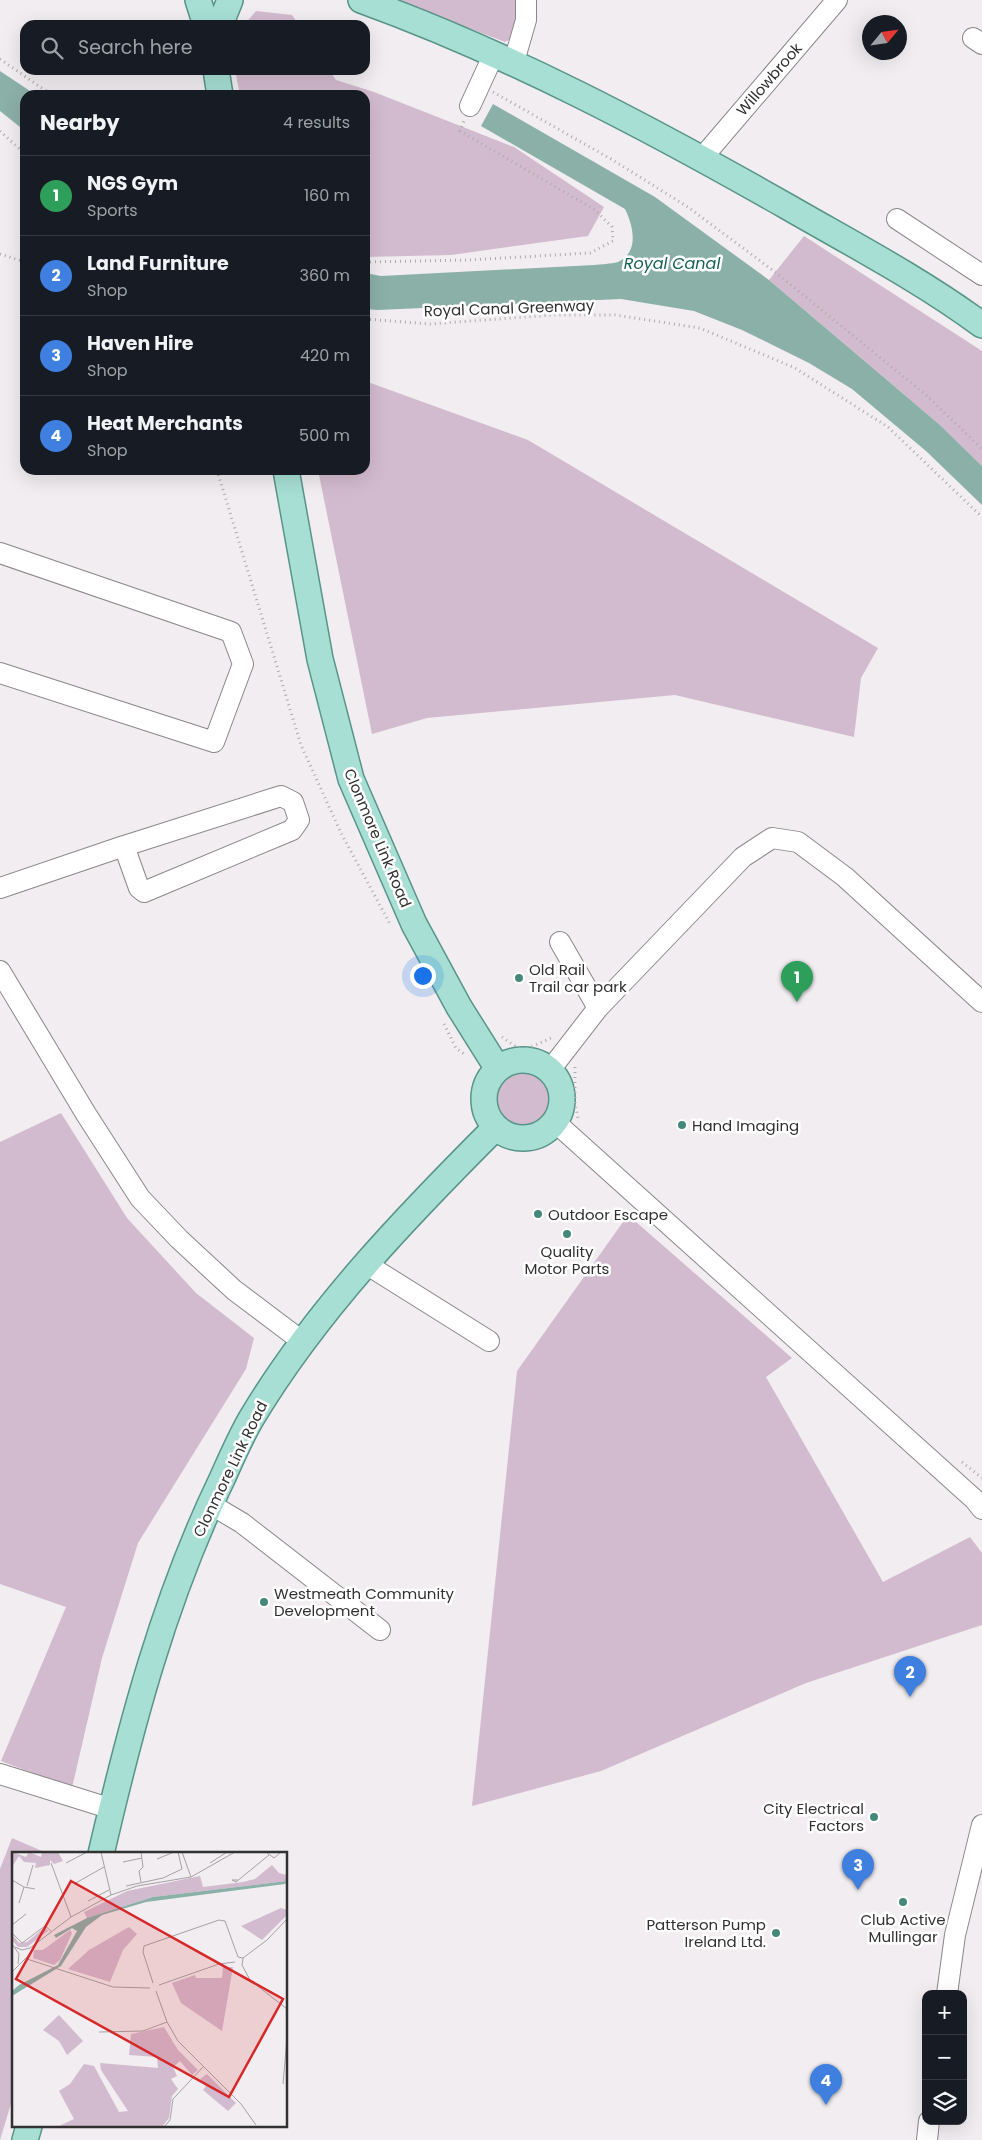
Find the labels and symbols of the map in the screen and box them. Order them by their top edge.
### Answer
north arrow [862,15,907,60]
street label: Willowbrook [731,38,807,120]
water label: Royal Canal [624,252,720,275]
street label: Royal Canal Greenway [423,295,595,321]
street label: Clonmore Link Road [339,765,417,911]
place label: Old Rail Trail car park [529,959,627,997]
pin: 1 [781,961,813,1002]
your location [410,963,436,989]
marker: Old Rail Trail car park [513,972,525,984]
place label: Hand Imaging [692,1115,799,1136]
marker: Hand Imaging [676,1119,688,1131]
place label: Outdoor Escape [548,1204,668,1225]
marker: Outdoor Escape [532,1208,544,1220]
marker: Quality Motor Parts [561,1228,573,1240]
place label: Quality Motor Parts [525,1241,610,1279]
street label: Clonmore Link Road [188,1397,272,1541]
place label: Westmeath Community Development [274,1583,455,1621]
marker: Westmeath Community Development [258,1596,270,1608]
pin: 2 [894,1656,926,1697]
place label: City Electrical Factors [763,1798,864,1836]
marker: City Electrical Factors [868,1811,880,1823]
pin: 3 [842,1849,874,1890]
inset map [12,1852,288,2128]
marker: Club Active Mullingar [897,1896,909,1908]
place label: Club Active Mullingar [860,1909,946,1947]
place label: Patterson Pump Ireland Ltd. [646,1914,766,1952]
marker: Patterson Pump Ireland Ltd. [770,1927,782,1939]
pin: 4 [810,2064,842,2105]

